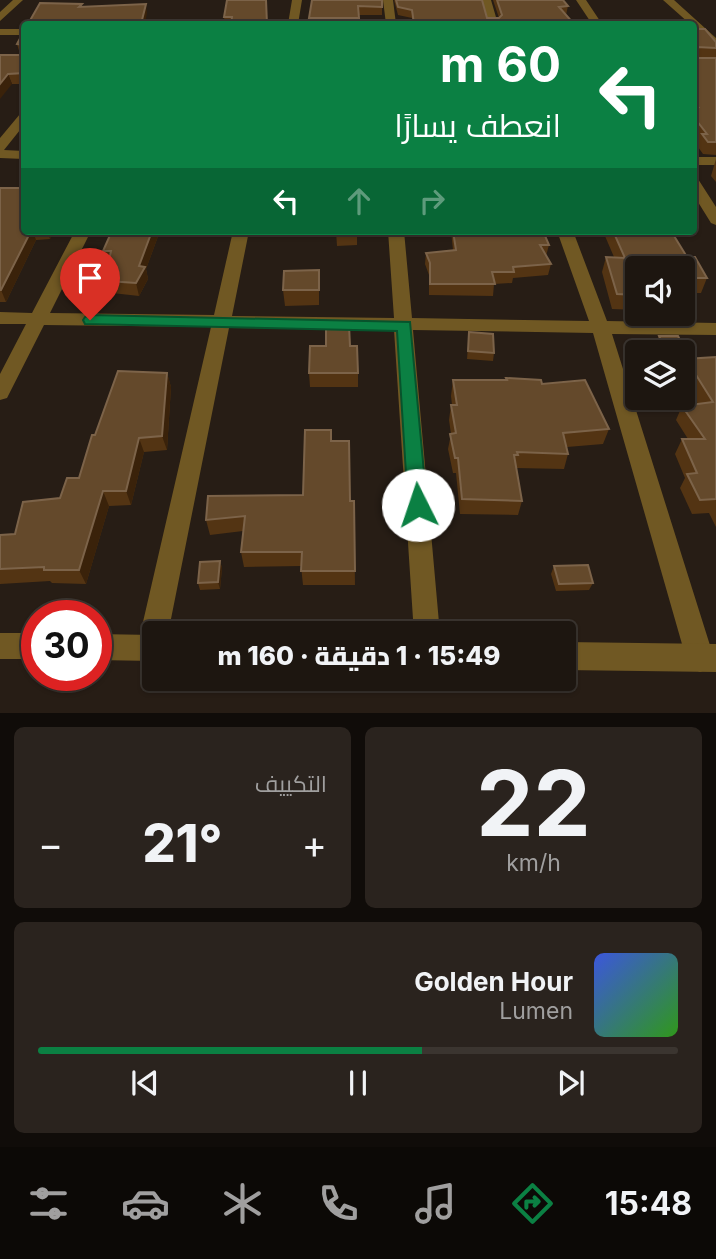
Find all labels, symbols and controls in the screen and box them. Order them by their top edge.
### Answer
text: 60 m [440,35,561,94]
icon: left [585,49,676,140]
text: انعطف يسارًا [394,106,561,145]
icon: left [267,182,305,220]
icon: ahead [340,182,378,220]
icon: right [413,182,451,220]
pin [60,248,120,320]
map controls [625,256,695,410]
button: sound [625,256,695,326]
icon: arrive [71,259,109,297]
button: layers [625,340,695,410]
position arrow [381,468,455,542]
speed limit sign: 30 [21,600,112,691]
text: 15:49 · 1 دقيقة · 160 m [218,640,500,671]
text: 22 [476,748,591,858]
text: التكييف [255,770,327,798]
text: 21° [142,812,223,875]
text: − [38,821,63,867]
text: + [302,821,327,867]
text: km/h [506,849,561,877]
text: Golden Hour [414,966,573,997]
text: Lumen [499,997,573,1025]
icon: previous [126,1064,164,1102]
icon: pause [339,1064,377,1102]
icon: next [552,1064,590,1102]
icon: filters [24,1179,73,1228]
icon: car [121,1179,170,1228]
icon: climate [218,1179,267,1228]
icon: phone [314,1179,363,1228]
icon: music [411,1179,460,1228]
icon: directions [508,1179,557,1228]
text: 15:48 [605,1184,692,1223]

